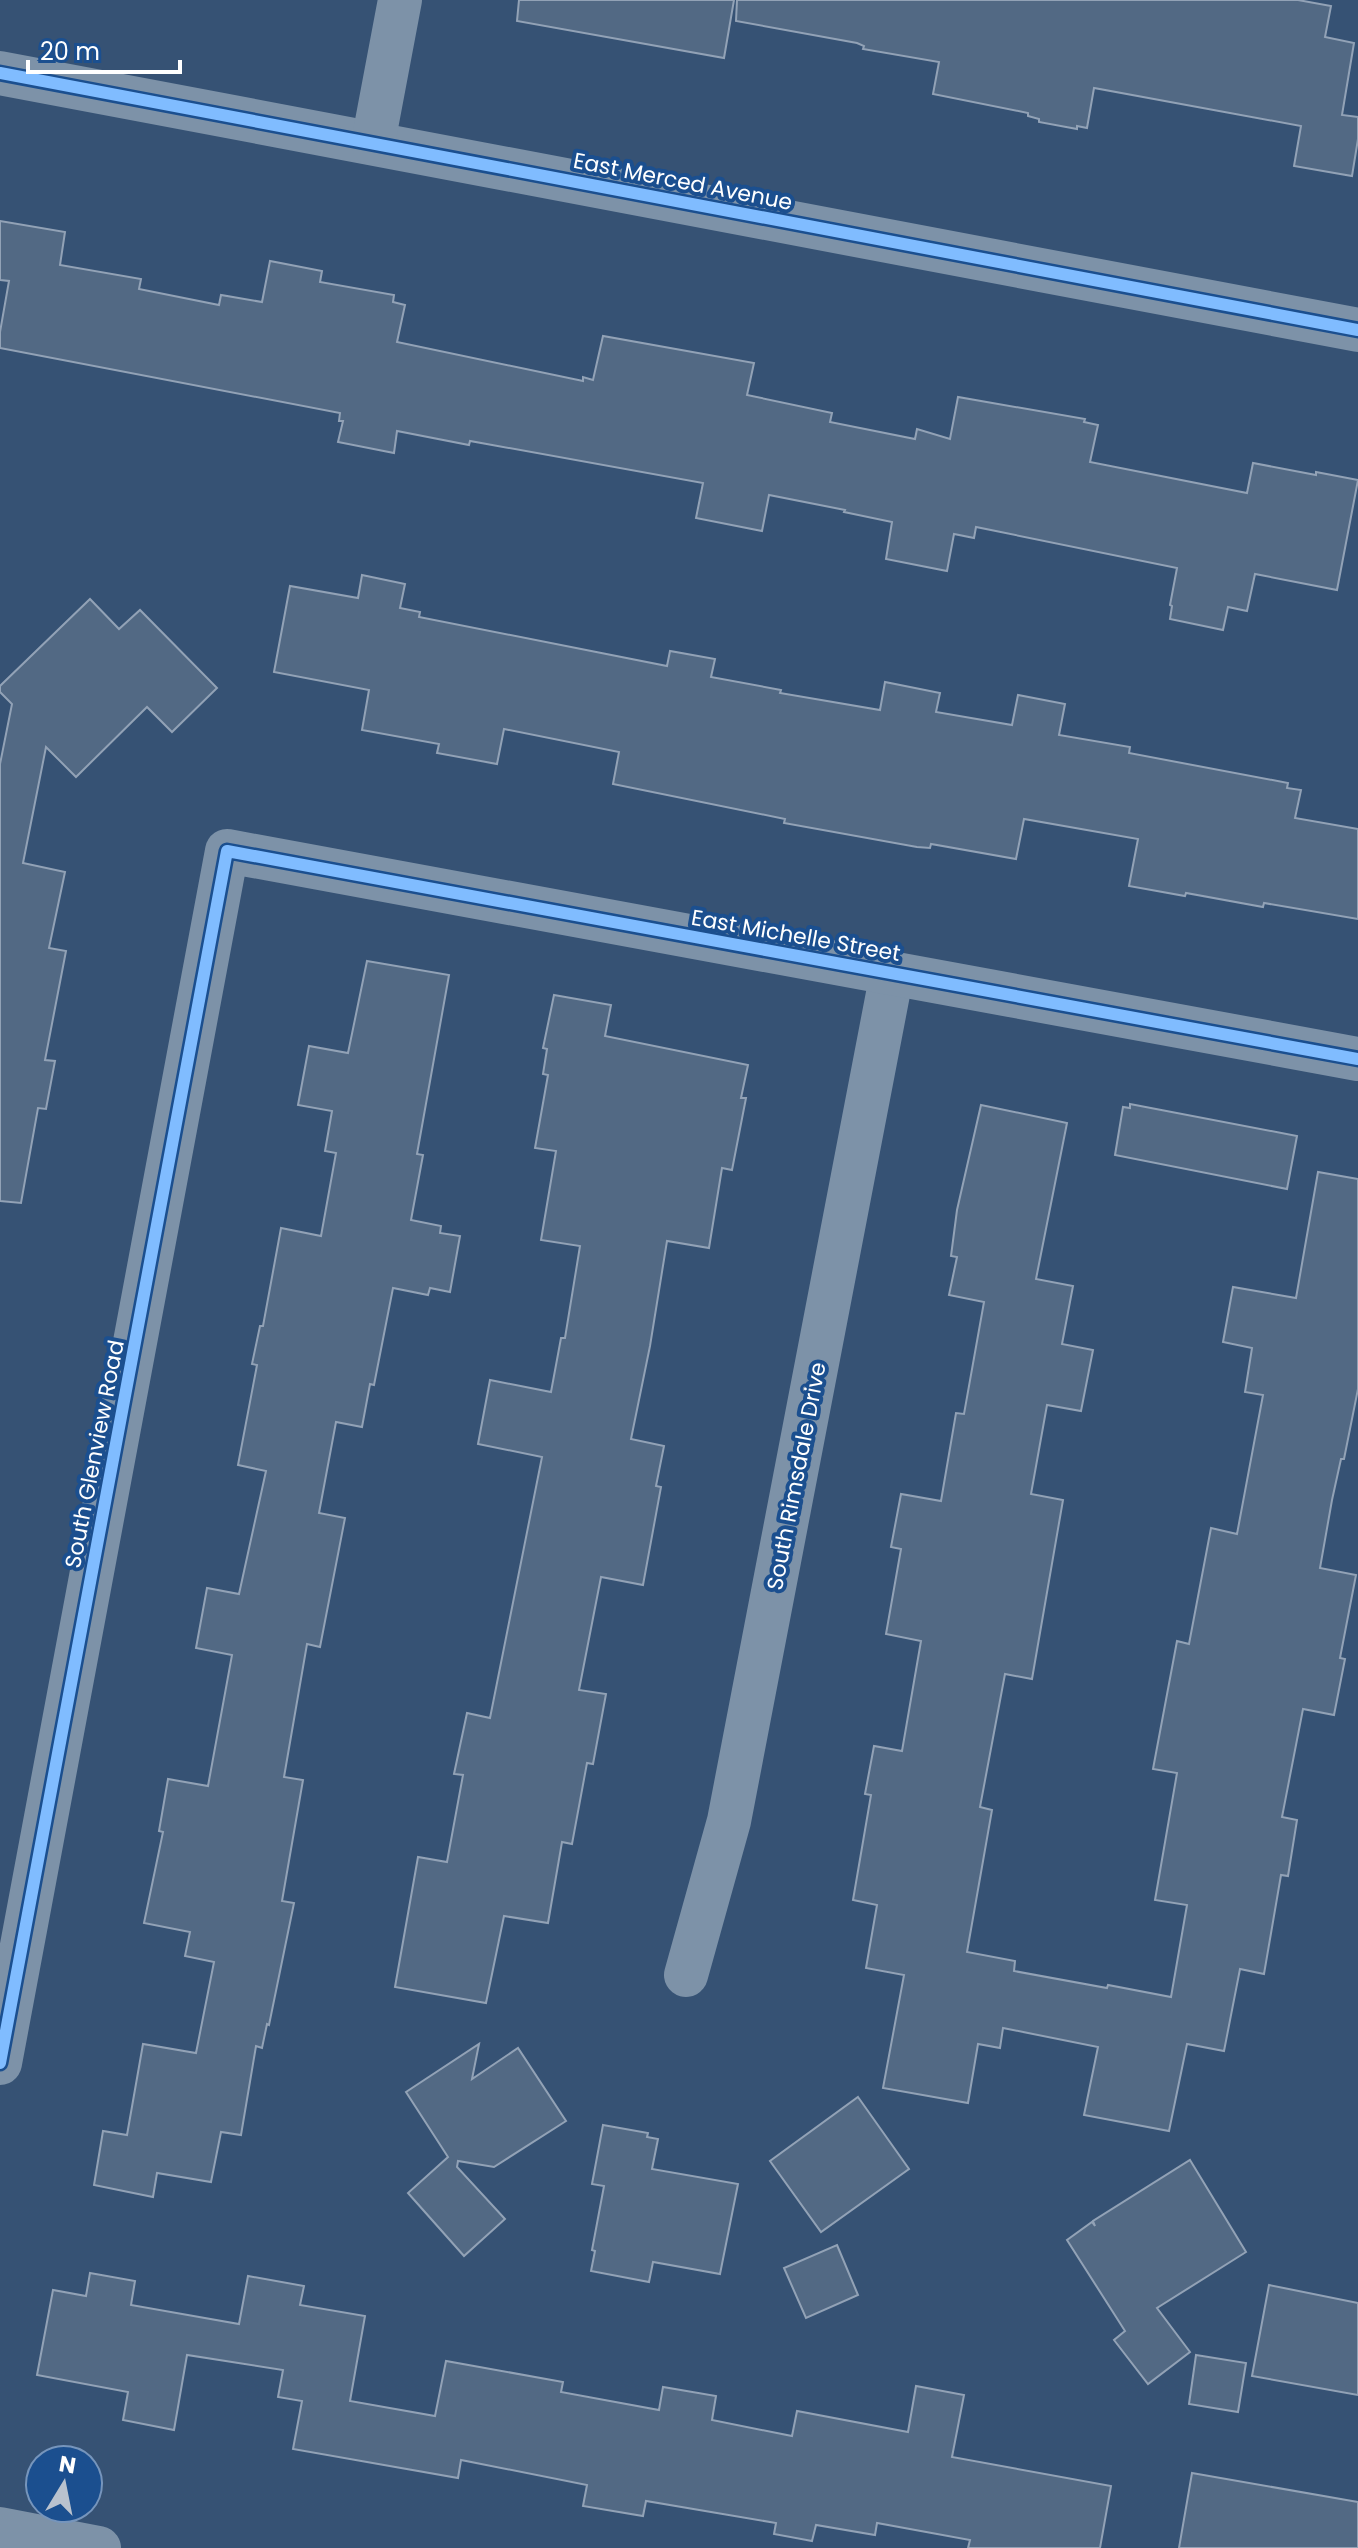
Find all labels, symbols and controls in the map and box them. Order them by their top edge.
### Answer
scale bar [28,24,180,74]
text: 20 m [40,35,100,68]
street label: East Merced Avenue [571,145,795,218]
street label: East Michelle Street [689,902,903,969]
street label: South Glenview Road [57,1337,132,1571]
street label: South Rimsdale Drive [759,1359,834,1593]
north arrow [24,2444,104,2524]
text: N [57,2448,78,2481]

